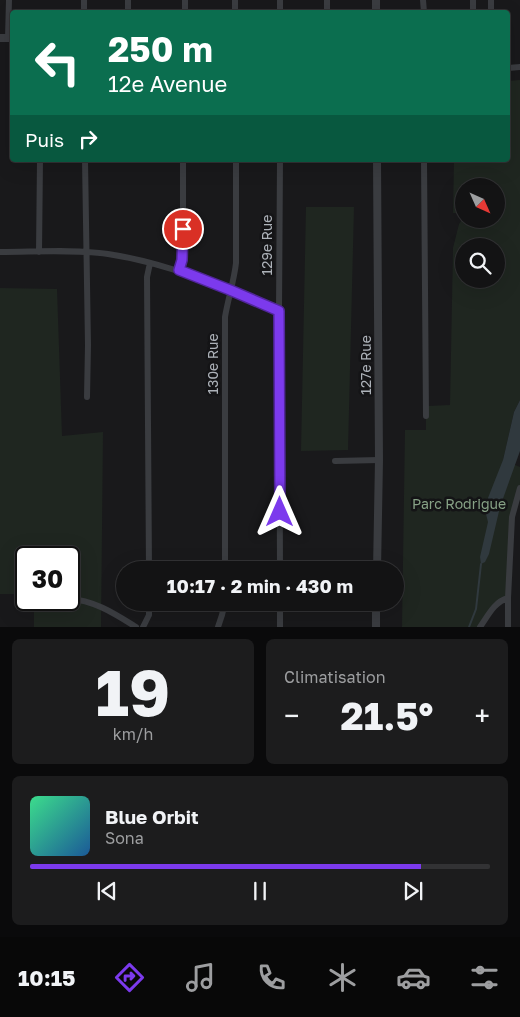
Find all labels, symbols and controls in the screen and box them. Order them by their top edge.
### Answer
text: 250 m [108,28,213,70]
icon: left [25,30,90,95]
text: 12e Avenue [108,70,227,97]
icon: right [74,125,102,153]
text: Puis [25,128,64,151]
north arrow [455,178,505,228]
map controls [455,178,505,288]
pin [162,208,204,250]
icon: arrive [169,215,197,243]
street label: 129e Rue [258,215,275,275]
button: search [455,238,505,288]
street label: 130e Rue [204,333,221,395]
street label: 127e Rue [357,335,374,395]
position arrow [253,485,305,537]
park label: Parc Rodrigue [412,495,506,512]
speed limit sign: 30 [15,546,80,611]
text: 10:17 · 2 min · 430 m [167,574,353,597]
text: 19 [96,652,170,730]
text: Climatisation [284,667,386,687]
text: 21.5° [341,693,433,738]
text: − [284,699,299,732]
text: + [475,699,490,732]
text: km/h [113,724,153,744]
text: Blue Orbit [105,805,199,828]
text: Sona [105,828,144,848]
icon: previous [93,877,121,905]
icon: pause [246,877,274,905]
icon: next [399,877,427,905]
icon: directions [112,960,147,995]
icon: music [183,960,218,995]
icon: phone [254,960,289,995]
icon: climate [325,960,360,995]
icon: car [396,960,431,995]
icon: filters [467,960,502,995]
text: 10:15 [18,964,75,991]

